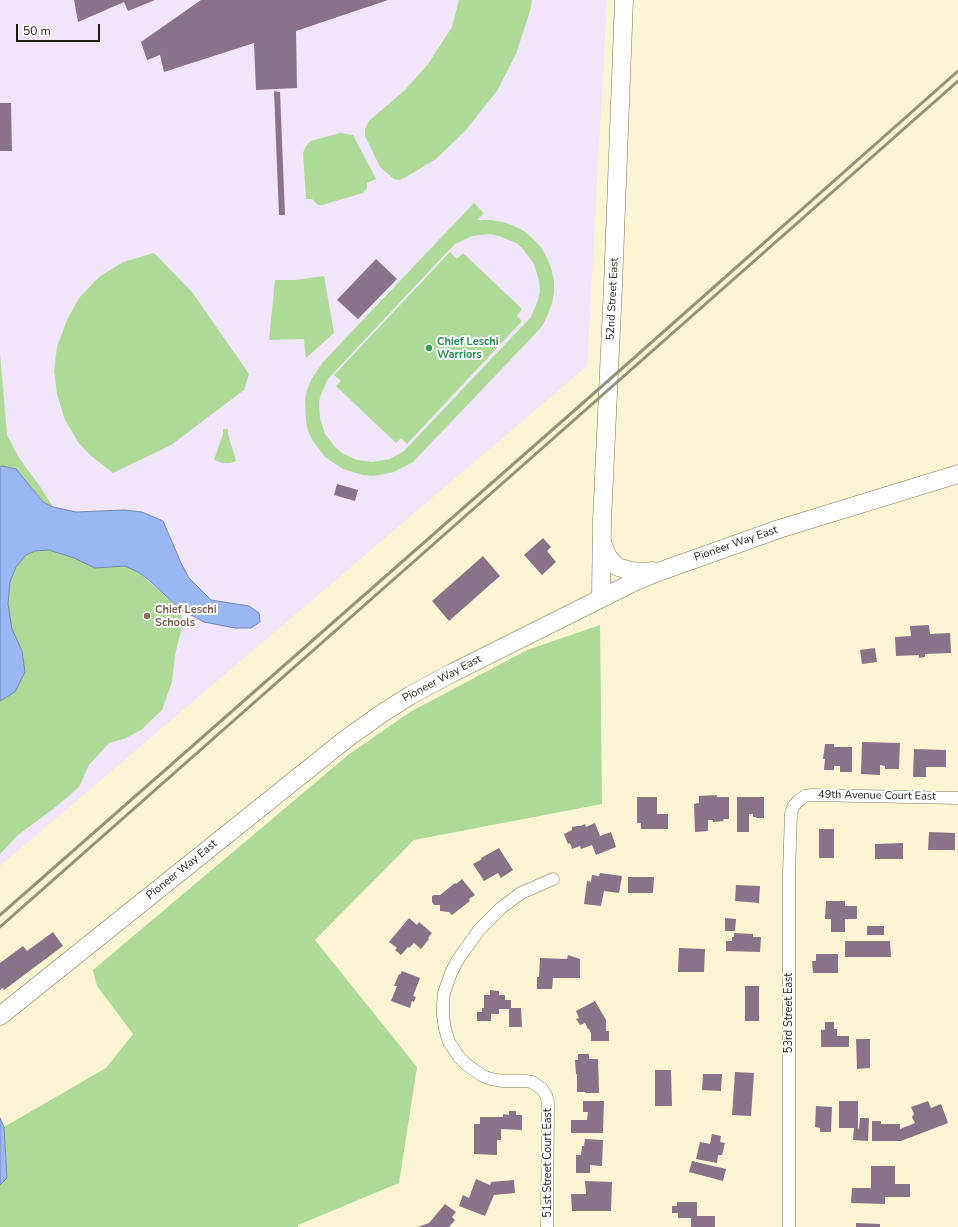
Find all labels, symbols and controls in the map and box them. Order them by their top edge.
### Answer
scale bar [18,16,102,42]
text: 50 m [23,23,51,39]
street label: 52nd Street East [604,257,622,341]
place label: Chief Leschi Warriors [437,335,499,361]
marker: Chief Leschi Warriors [424,343,434,353]
street label: Pioneer Way East [693,524,779,564]
place label: Chief Leschi Schools [155,603,217,629]
marker: Chief Leschi Schools [142,611,152,621]
street label: Pioneer Way East [400,653,484,705]
street label: 49th Avenue Court East [818,788,936,804]
street label: Pioneer Way East [144,837,220,903]
street label: 53rd Street East [782,973,796,1053]
street label: 51st Street Court East [541,1108,555,1218]

